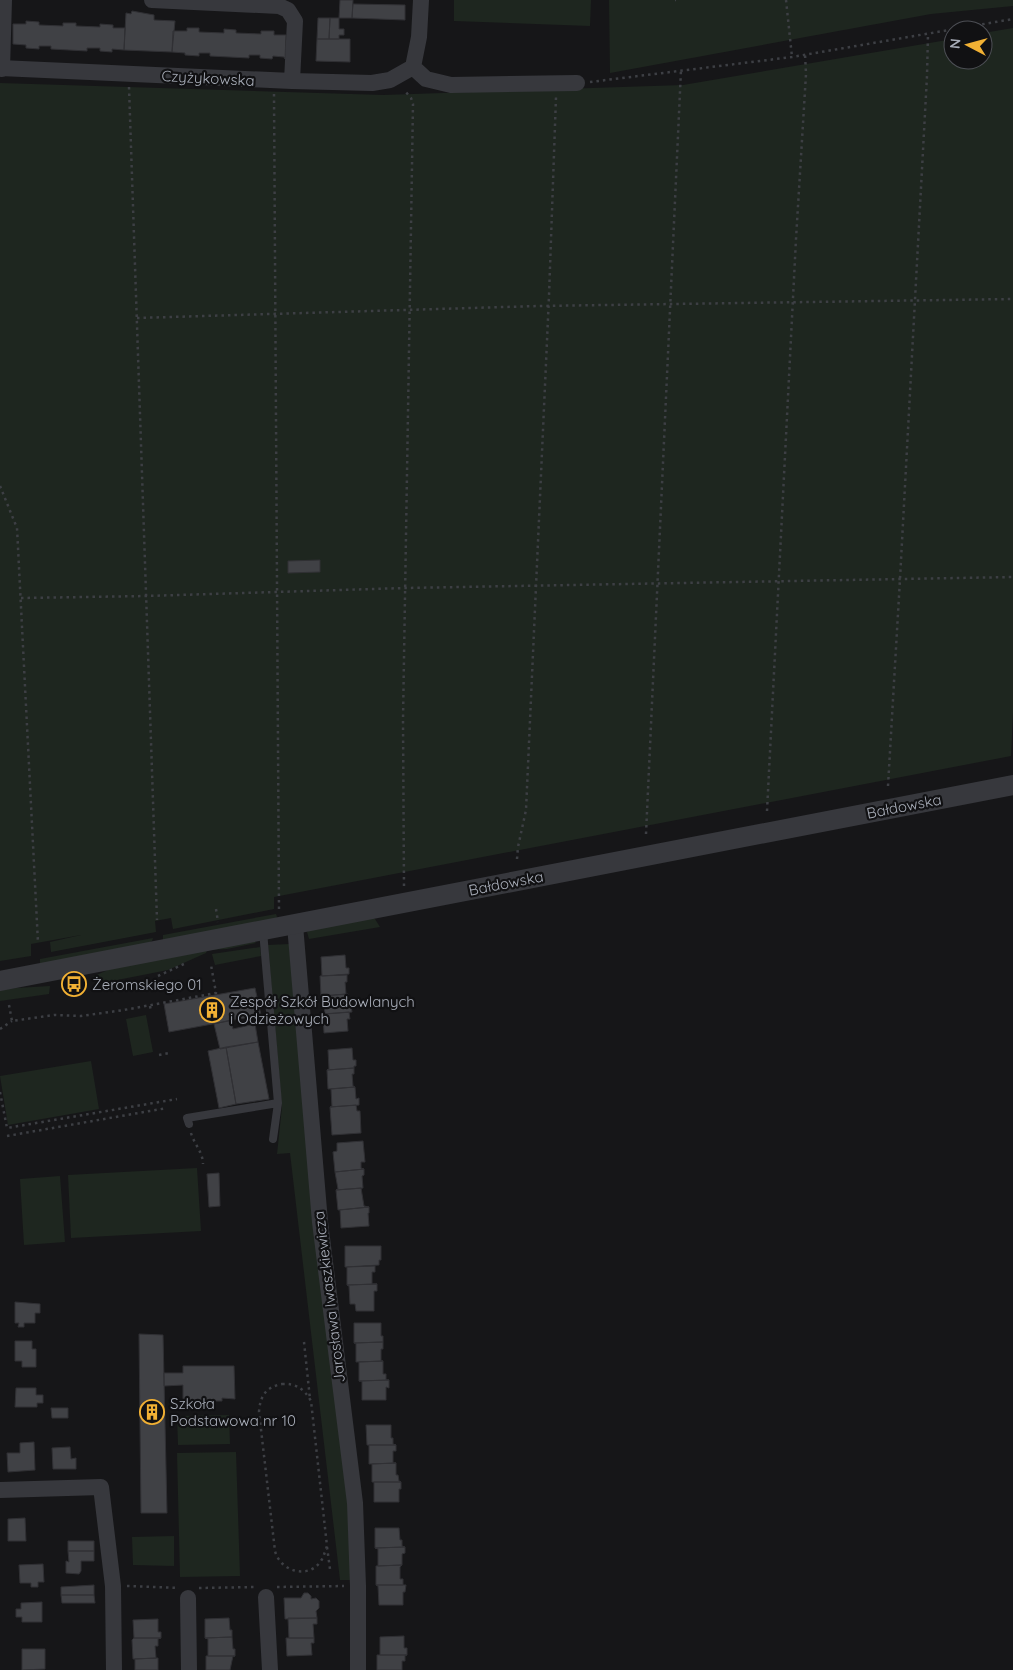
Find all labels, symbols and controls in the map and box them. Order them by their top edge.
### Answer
north arrow [943,20,993,70]
text: N [946,38,965,50]
street label: Czyżykowska [161,66,255,90]
street label: Bałdowska [865,789,943,823]
street label: Bałdowska [467,866,545,900]
bus stop icon: Żeromskiego 01 [61,971,87,997]
place label: Żeromskiego 01 [92,975,202,994]
place label: Zespół Szkół Budowlanych i Odzieżowych [230,992,415,1028]
building icon: Zespół Szkół Budowlanych i Odzieżowych [199,997,225,1023]
street label: Jarosława Iwaszkiewicza [309,1210,349,1384]
place label: Szkoła Podstawowa nr 10 [170,1394,296,1430]
building icon: Szkoła Podstawowa nr 10 [139,1399,165,1425]

